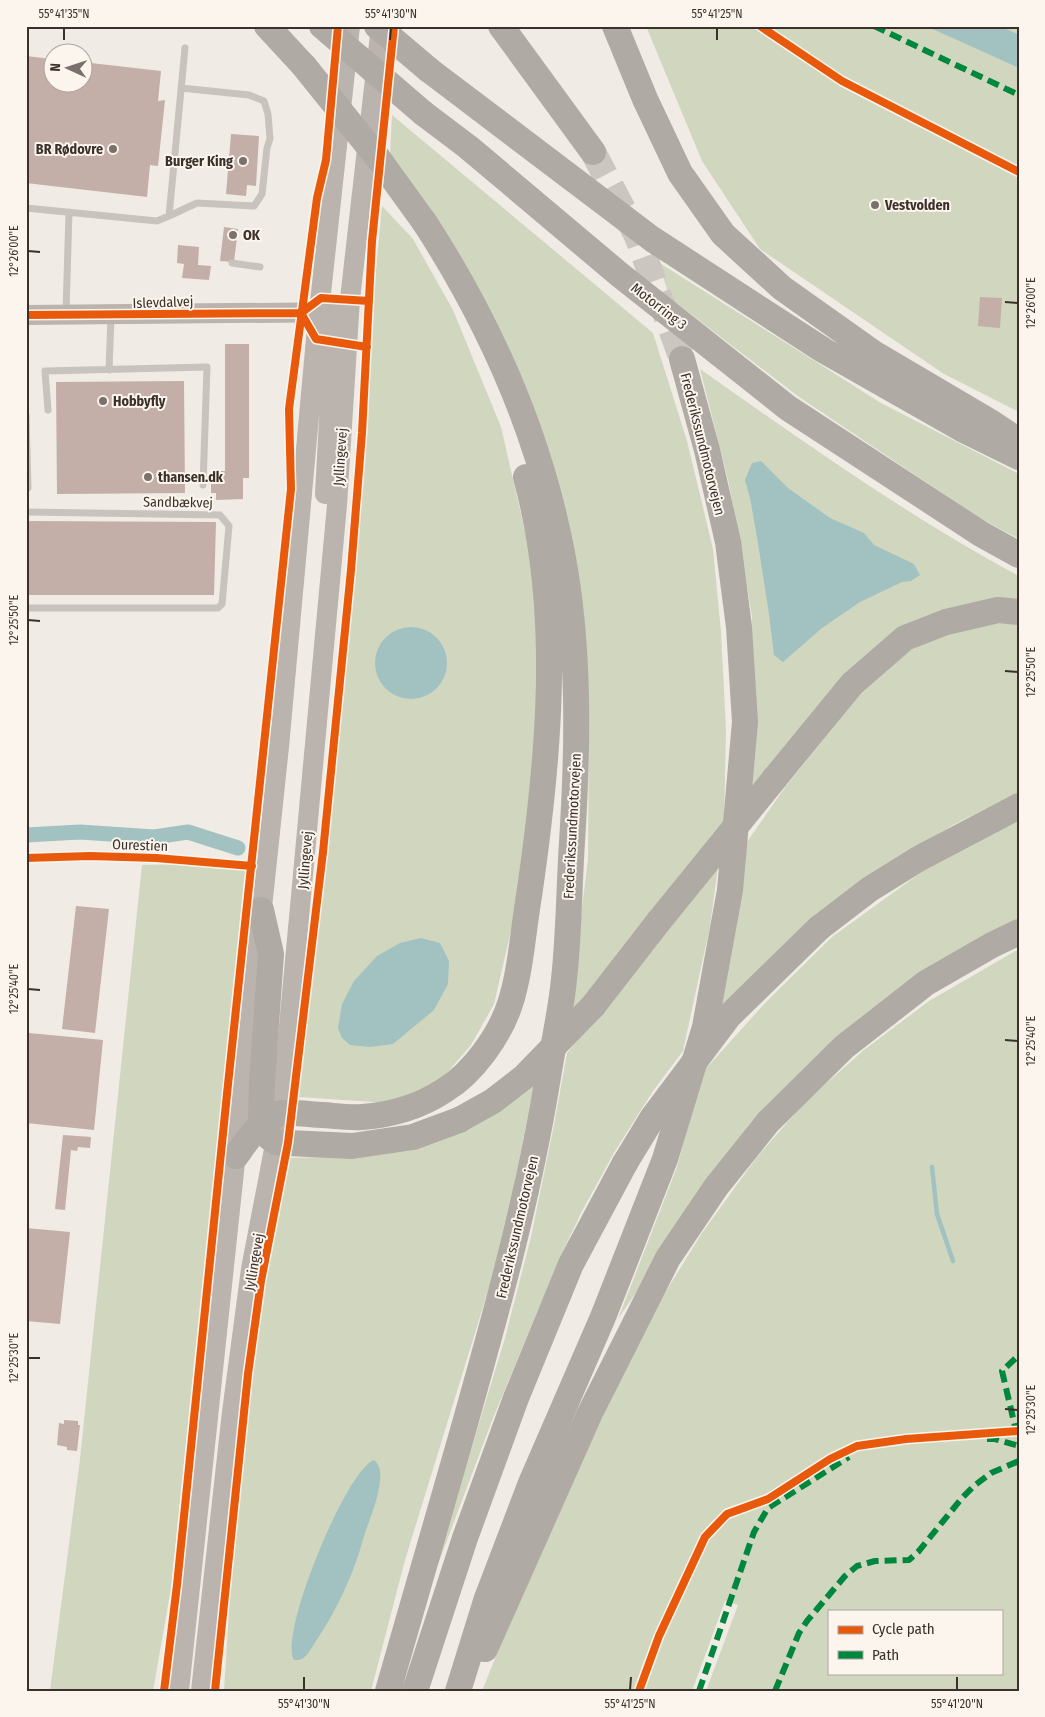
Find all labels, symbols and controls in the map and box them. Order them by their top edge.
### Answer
text: 55°41'35"N [38,7,90,21]
text: 55°41'30"N [365,7,417,21]
text: 55°41'25"N [692,7,743,21]
north arrow [42,42,92,92]
text: N [47,63,64,72]
place label: BR Rødovre [36,141,103,158]
marker: BR Rødovre [107,143,119,155]
place label: Burger King [165,153,233,170]
marker: Burger King [237,155,249,167]
place label: Vestvolden [884,197,950,214]
marker: Vestvolden [869,199,881,211]
text: 12°26'00"E [7,225,21,277]
place label: OK [243,227,261,244]
marker: OK [227,229,239,241]
text: 12°26'00"E [1024,277,1038,329]
street label: Motorring 3 [627,279,690,333]
street label: Islevdalvej [132,293,194,312]
street label: Frederikssundmotorvejen [677,371,728,517]
place label: Hobbyfly [113,393,166,410]
marker: Hobbyfly [97,395,109,407]
street label: Jyllingevej [330,427,351,487]
place label: thansen.dk [158,469,224,486]
marker: thansen.dk [142,471,154,483]
street label: Sandbækvej [143,493,213,512]
text: 12°25'50"E [7,595,21,645]
text: 12°25'50"E [1024,647,1038,697]
street label: Frederikssundmotorvejen [560,753,585,899]
street label: Jyllingevej [294,830,317,890]
street label: Ourestien [112,836,168,855]
text: 12°25'40"E [7,964,21,1014]
text: 12°25'40"E [1024,1016,1038,1066]
street label: Frederikssundmotorvejen [493,1154,542,1300]
street label: Jyllingevej [241,1232,268,1292]
text: 12°25'30"E [7,1333,21,1383]
text: 12°25'30"E [1024,1385,1038,1435]
legend [828,1610,1002,1674]
text: Cycle path [872,1620,935,1638]
text: Path [872,1646,899,1664]
text: 55°41'30"N [278,1697,330,1711]
text: 55°41'25"N [605,1697,656,1711]
text: 55°41'20"N [931,1697,983,1711]

